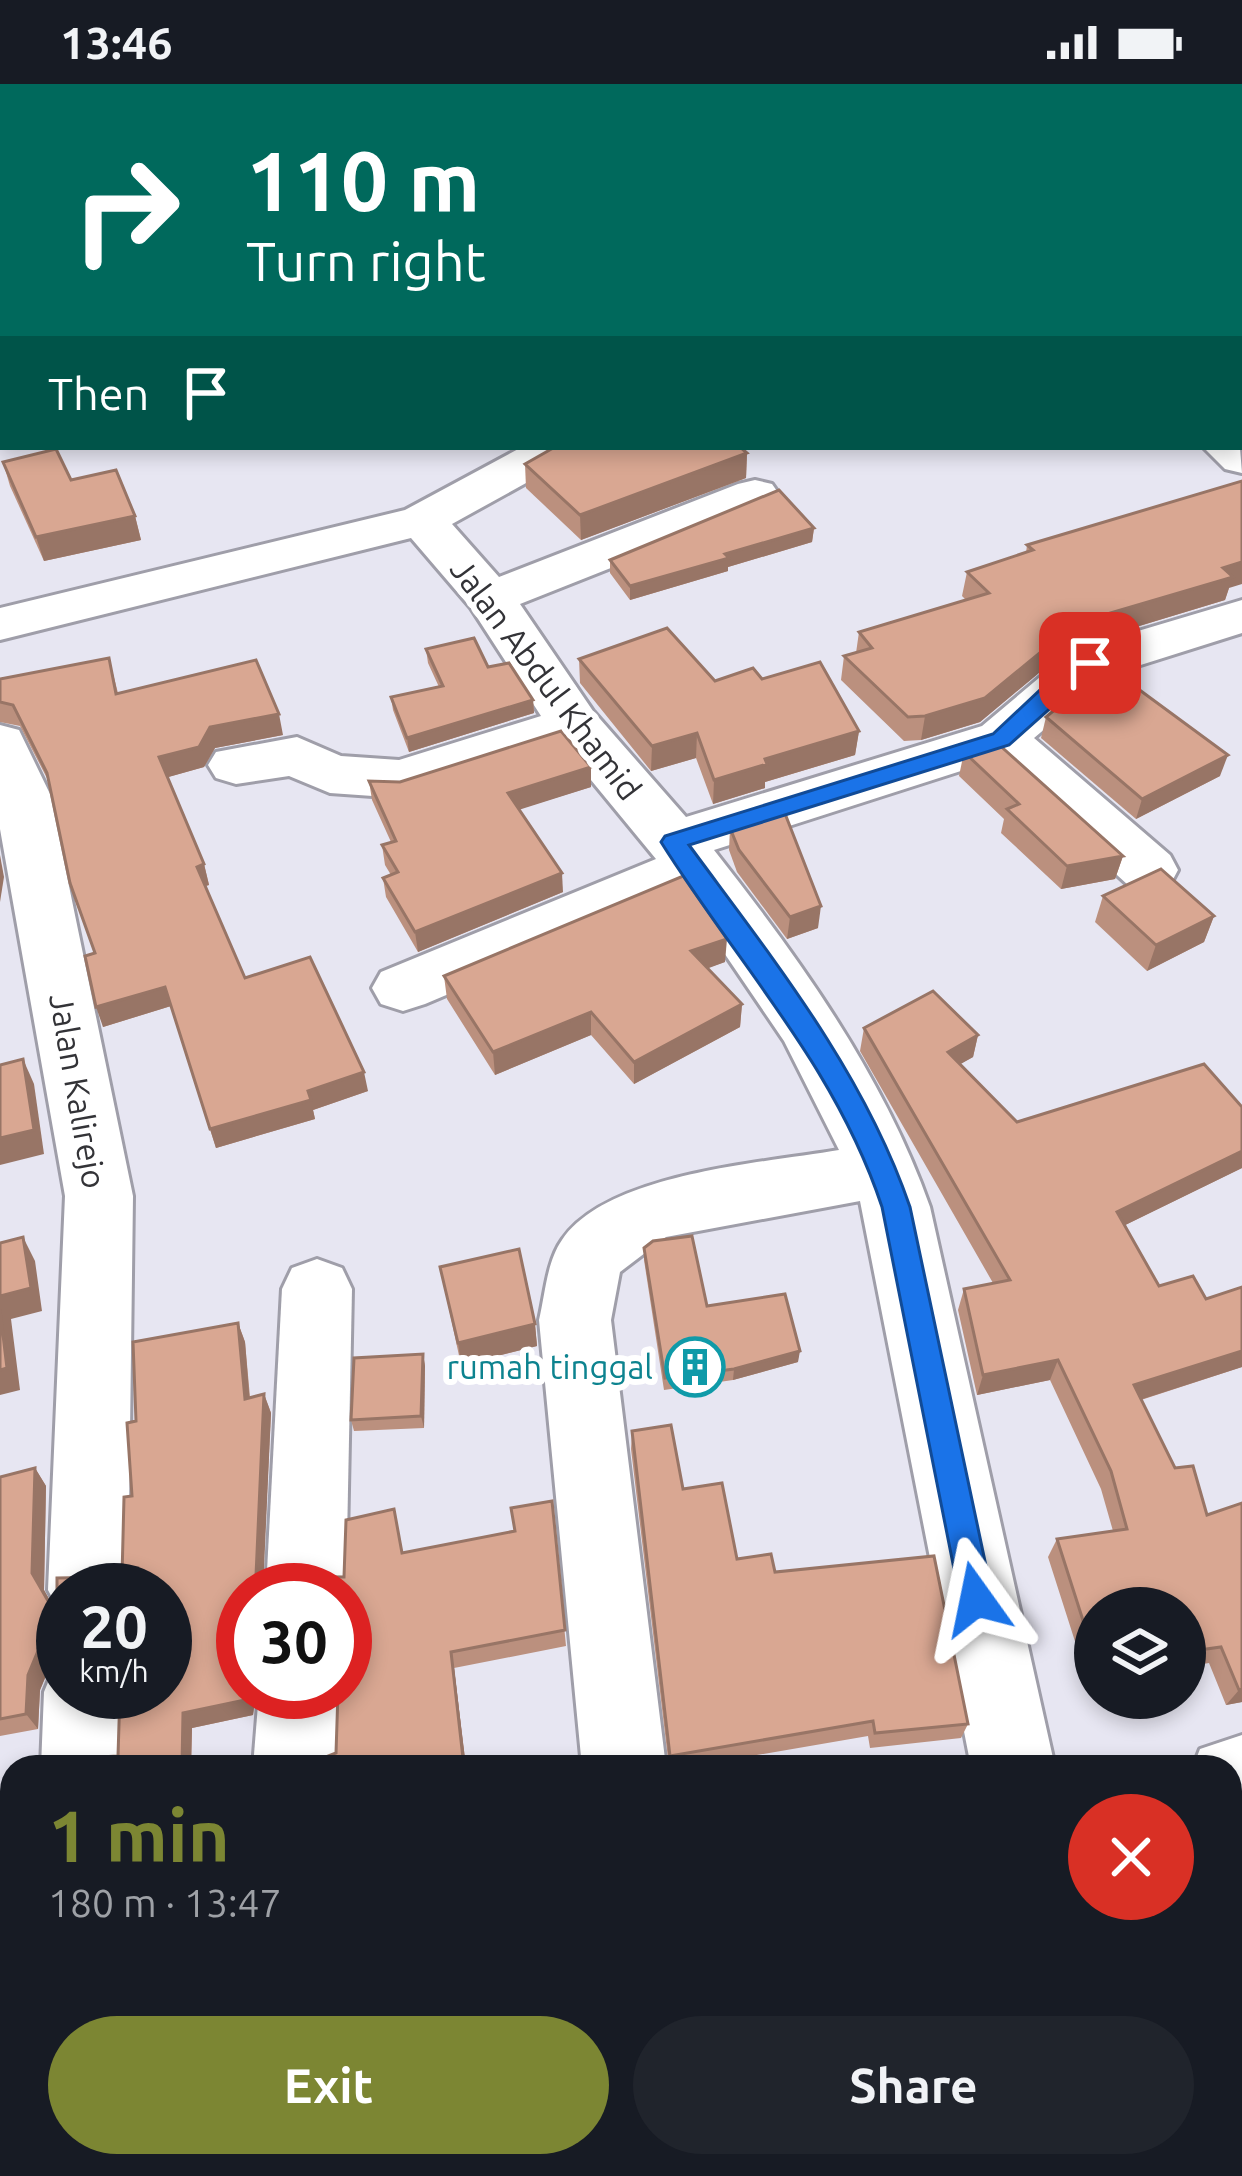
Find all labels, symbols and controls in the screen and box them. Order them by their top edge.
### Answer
text: 13:46 [60,17,173,68]
icon: right [48,132,204,288]
text: 110 m [246,133,480,227]
text: Turn right [246,231,486,291]
icon: arrive [173,360,239,426]
text: Then [48,368,149,419]
street label: Jalan Abdul Khamid [444,551,649,806]
pin [1039,612,1141,714]
icon: arrive [1057,630,1123,696]
street label: Jalan Kalirejo [43,991,114,1191]
building icon: rumah tinggal [664,1336,726,1398]
place label: rumah tinggal [446,1348,653,1385]
position arrow [913,1536,1039,1662]
speed limit sign: 30 [216,1563,372,1719]
map controls [1074,1587,1206,1719]
button: layers [1074,1587,1206,1719]
text: 20 [80,1592,148,1659]
text: km/h [79,1654,149,1688]
button: close [1068,1794,1194,1920]
text: 1 min [48,1795,230,1876]
text: 180 m · 13:47 [48,1881,282,1924]
button: Exit [48,2016,609,2154]
button: Share [633,2016,1194,2154]

